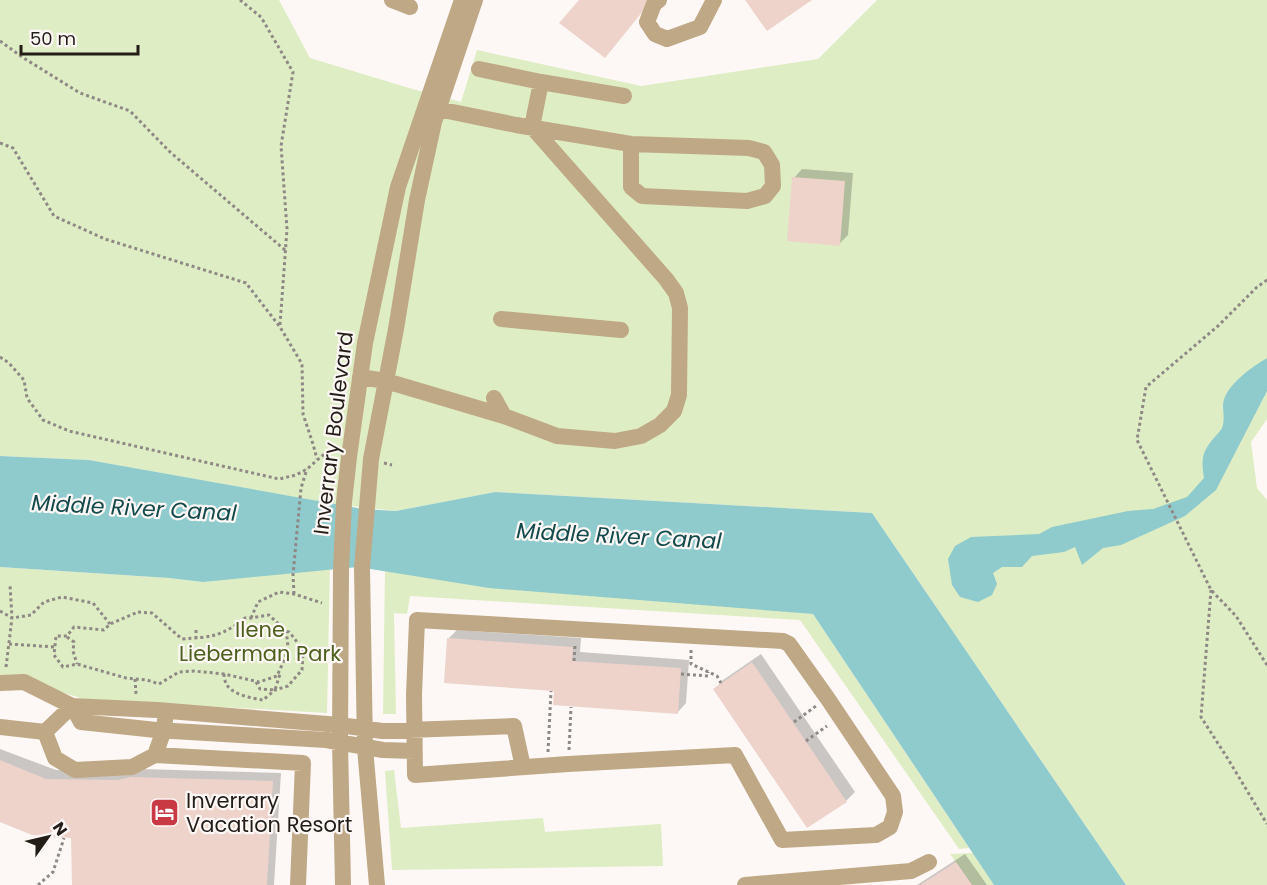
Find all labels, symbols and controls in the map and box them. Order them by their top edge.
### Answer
scale bar [21,18,138,56]
text: 50 m [30,26,76,51]
street label: Inverrary Boulevard [306,330,360,536]
water label: Middle River Canal [31,487,238,529]
water label: Middle River Canal [516,515,723,557]
park label: Ilene Lieberman Park [179,615,341,668]
place label: Inverrary Vacation Resort [186,786,352,839]
hotel icon: Inverrary Vacation Resort [149,796,181,828]
north arrow [18,807,78,867]
text: N [47,817,73,840]

